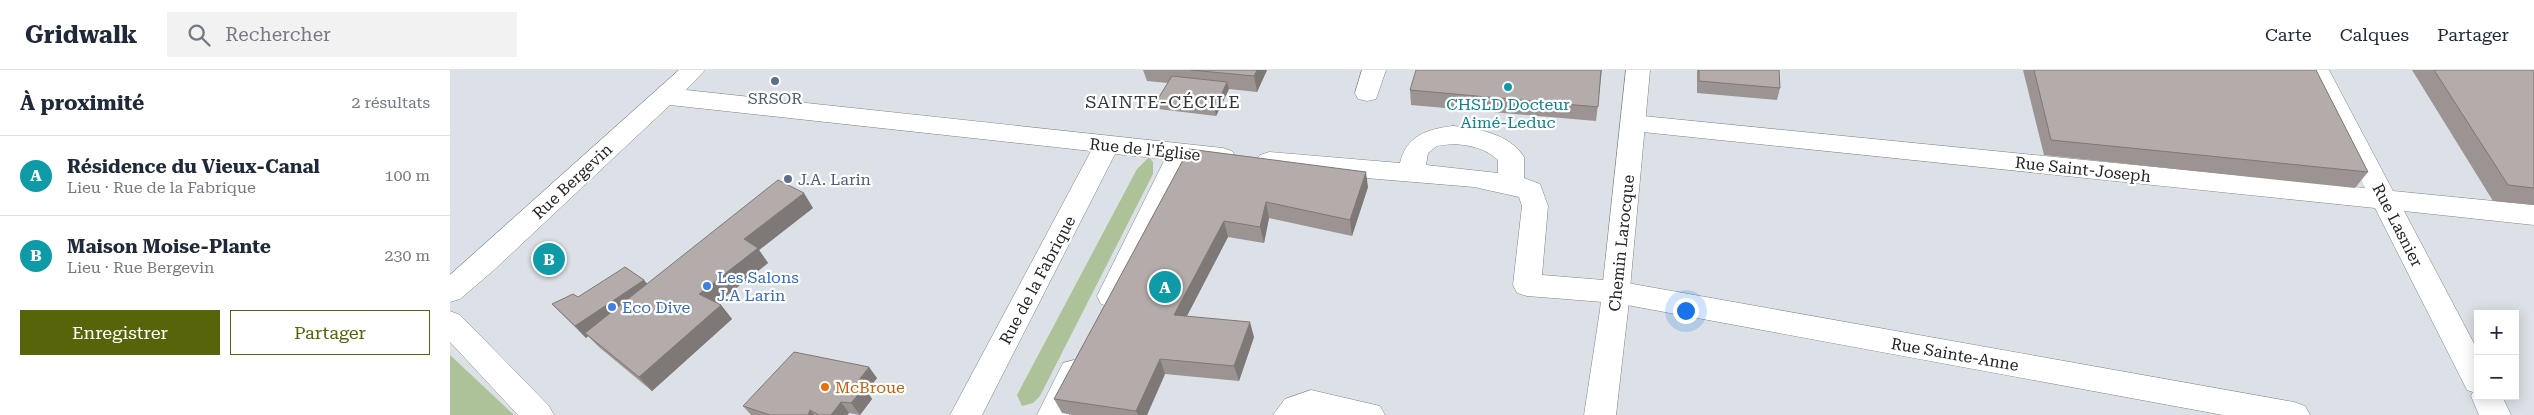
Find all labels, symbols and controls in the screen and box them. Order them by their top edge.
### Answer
search box [167,12,517,57]
text: Gridwalk [25,21,137,49]
icon: search [185,21,213,49]
text: Rechercher [225,23,331,46]
text: Carte [2265,24,2312,45]
text: Calques [2340,24,2409,45]
text: Partager [2437,24,2509,45]
marker: SRSOR [769,75,781,87]
marker: CHSLD Docteur Aimé-Leduc [1502,81,1514,93]
place label: SRSOR [748,89,802,108]
text: À proximité [20,91,144,115]
district label: SAINTE-CÉCILE [1085,91,1241,112]
text: 2 résultats [351,93,430,112]
place label: CHSLD Docteur Aimé-Leduc [1446,95,1570,132]
street label: Rue de l'Église [1089,134,1202,165]
street label: Rue Bergevin [529,140,616,223]
street label: Rue Saint-Joseph [2014,153,2152,186]
text: Résidence du Vieux-Canal [67,155,320,178]
text: A [30,166,42,185]
text: 100 m [384,166,430,185]
place label: J.A. Larin [798,170,871,189]
marker: J.A. Larin [782,173,794,185]
street label: Chemin Larocque [1605,173,1638,312]
text: Lieu · Rue de la Fabrique [67,178,256,197]
street label: Rue Lasnier [2368,180,2427,270]
street label: Rue de la Fabrique [996,213,1079,348]
text: Maison Moise-Plante [67,235,271,258]
pin: B [533,240,565,278]
text: B [30,246,42,265]
text: 230 m [384,246,430,265]
text: Lieu · Rue Bergevin [67,258,214,277]
place label: Les Salons J.A Larin [717,268,799,305]
pin: A [1149,268,1181,306]
marker: Les Salons J.A Larin [701,280,713,292]
place label: Eco Dive [622,298,691,317]
your location [1673,298,1699,324]
marker: Eco Dive [606,301,618,313]
button: Enregistrer [20,310,220,355]
button: Partager [230,310,430,355]
map controls [2474,310,2519,400]
button: + [2474,310,2519,355]
street label: Rue Sainte-Anne [1890,334,2020,375]
button: − [2474,355,2519,400]
place label: McBroue [835,378,905,397]
marker: McBroue [819,381,831,393]

